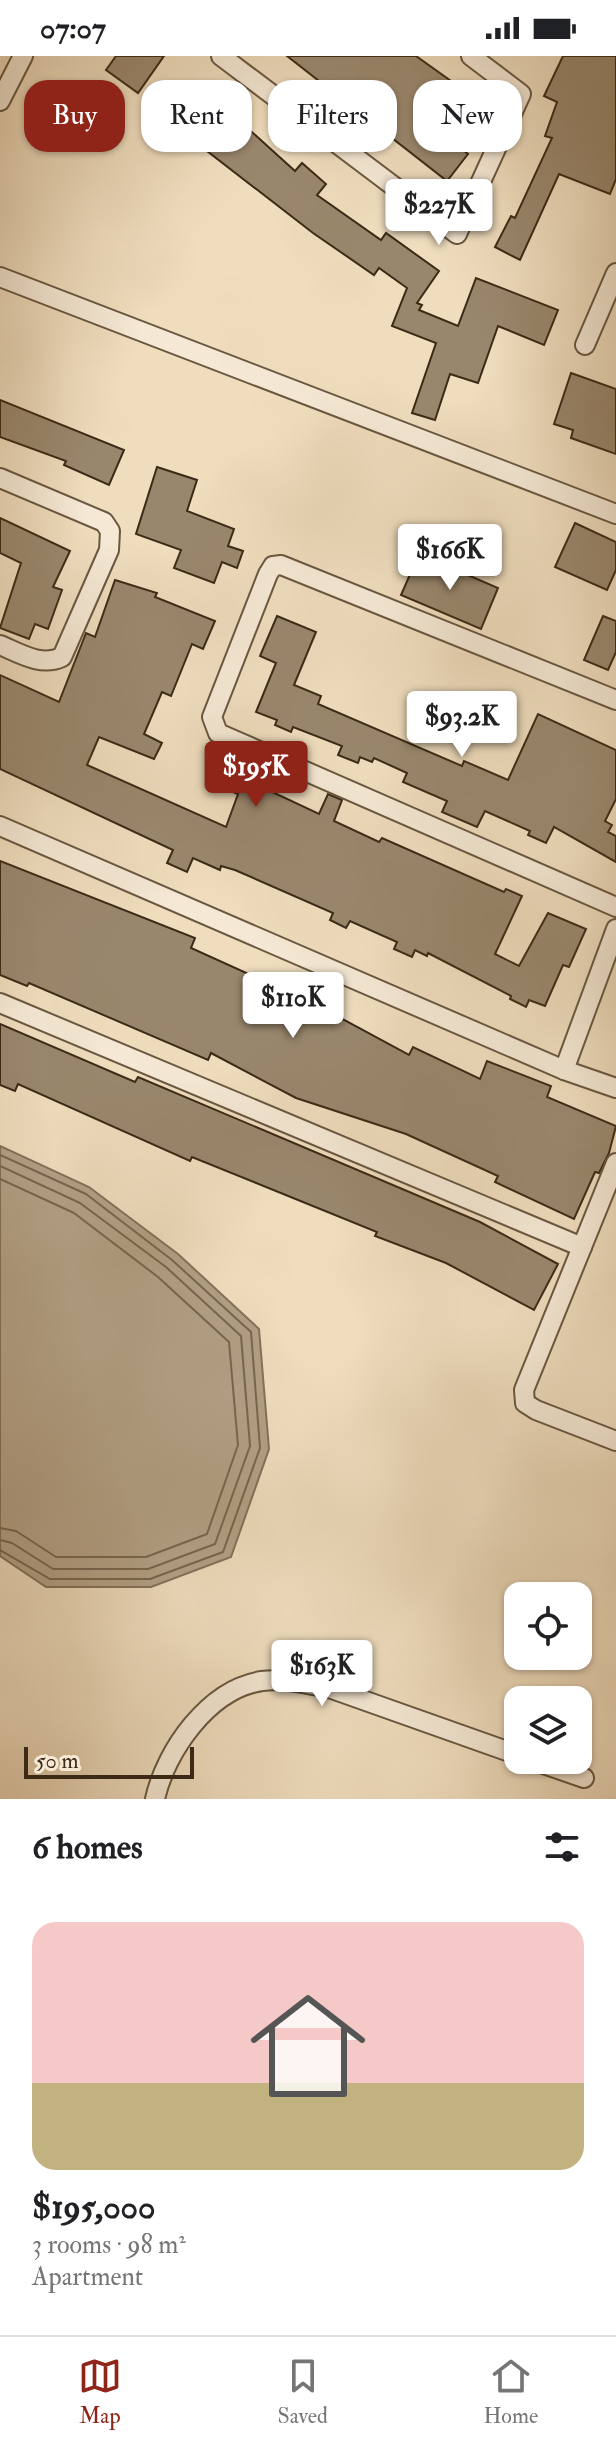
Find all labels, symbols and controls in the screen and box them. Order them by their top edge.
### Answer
text: 07:07 [40,10,106,47]
chip: Buy [24,80,125,152]
chip: Rent [141,80,252,152]
chip: Filters [268,80,397,152]
chip: New [413,80,522,152]
pin: $227K [383,179,495,247]
text: $227K [403,189,475,221]
pin: $166K [394,524,506,592]
text: $166K [416,534,484,566]
pin: $93.2K [397,691,527,759]
text: $93.2K [425,701,499,733]
pin: $195K [200,741,312,809]
text: $195K [223,751,289,783]
pin: $110K [237,972,349,1040]
text: $110K [261,982,325,1014]
map controls [504,1582,592,1774]
button: locate [504,1582,592,1670]
pin: $163K [266,1640,378,1708]
text: $163K [289,1650,355,1682]
button: layers [504,1686,592,1774]
scale bar [24,1743,194,1779]
text: 50 m [36,1747,78,1775]
icon: filters [540,1825,584,1869]
text: 6 homes [32,1826,143,1869]
icon: home [236,1974,380,2118]
text: $195,000 [32,2186,155,2229]
text: 3 rooms · 98 m² [32,2229,186,2261]
text: Apartment [32,2261,143,2293]
tab: Map [78,2354,122,2430]
tab: Saved [278,2354,328,2430]
tab: Home [484,2354,538,2430]

